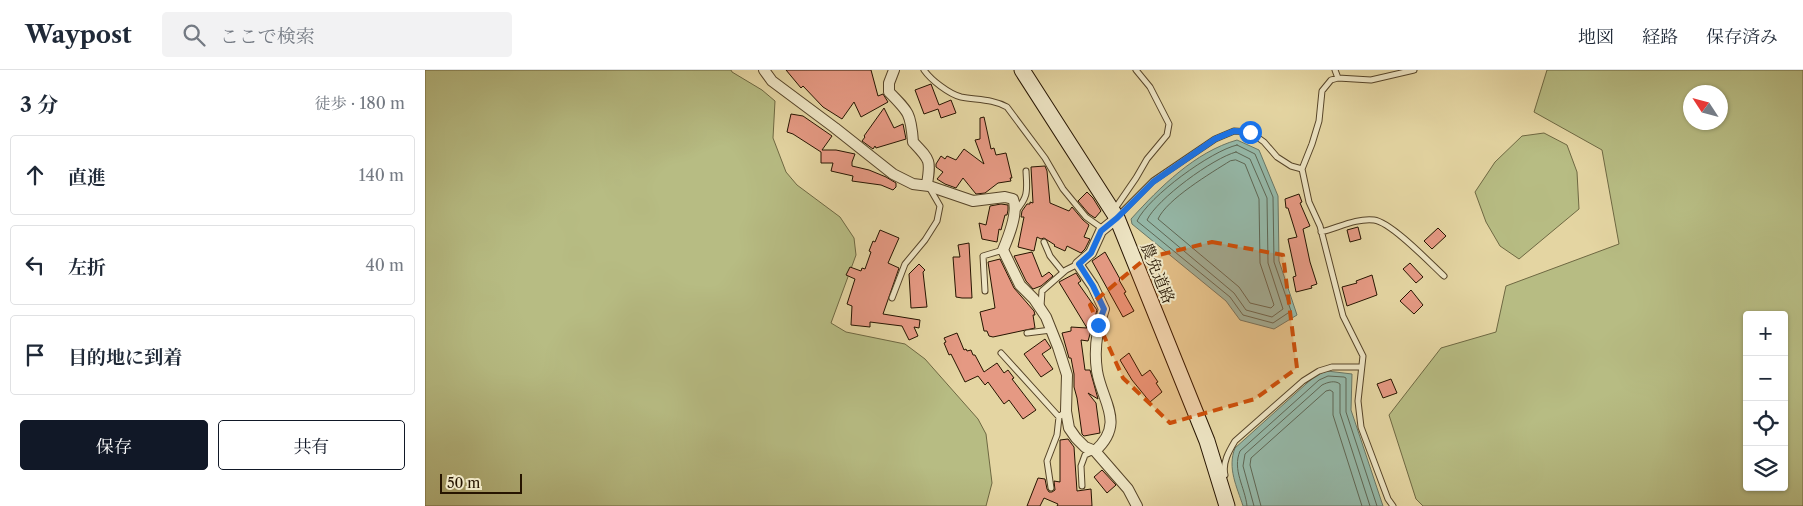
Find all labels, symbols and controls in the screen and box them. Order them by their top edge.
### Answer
search box [162,12,512,57]
text: Waypost [25,20,132,49]
icon: search [180,21,208,49]
text: ここで検索 [220,25,315,48]
text: 地図 [1578,26,1614,48]
text: 経路 [1642,26,1678,48]
text: 保存済み [1706,26,1778,48]
north arrow [1683,85,1728,130]
text: 3 分 [20,92,58,117]
text: 徒歩 · 180 m [314,93,405,113]
route start [1239,121,1262,144]
icon: ahead [21,161,49,189]
text: 140 m [359,165,404,185]
text: 直進 [68,166,106,189]
street label: 農免道路 [1137,240,1179,306]
icon: left [21,251,49,279]
text: 40 m [365,255,404,275]
text: 左折 [68,256,106,279]
map controls [1743,311,1788,491]
button: + [1743,311,1788,356]
route end [1087,314,1110,337]
icon: arrive [21,341,49,369]
text: 目的地に到着 [68,346,182,369]
button: − [1743,356,1788,401]
button: locate [1743,401,1788,446]
button: 保存 [20,420,208,470]
button: 共有 [218,420,405,470]
button: layers [1743,446,1788,491]
scale bar [440,471,523,494]
text: 50 m [447,474,480,492]

